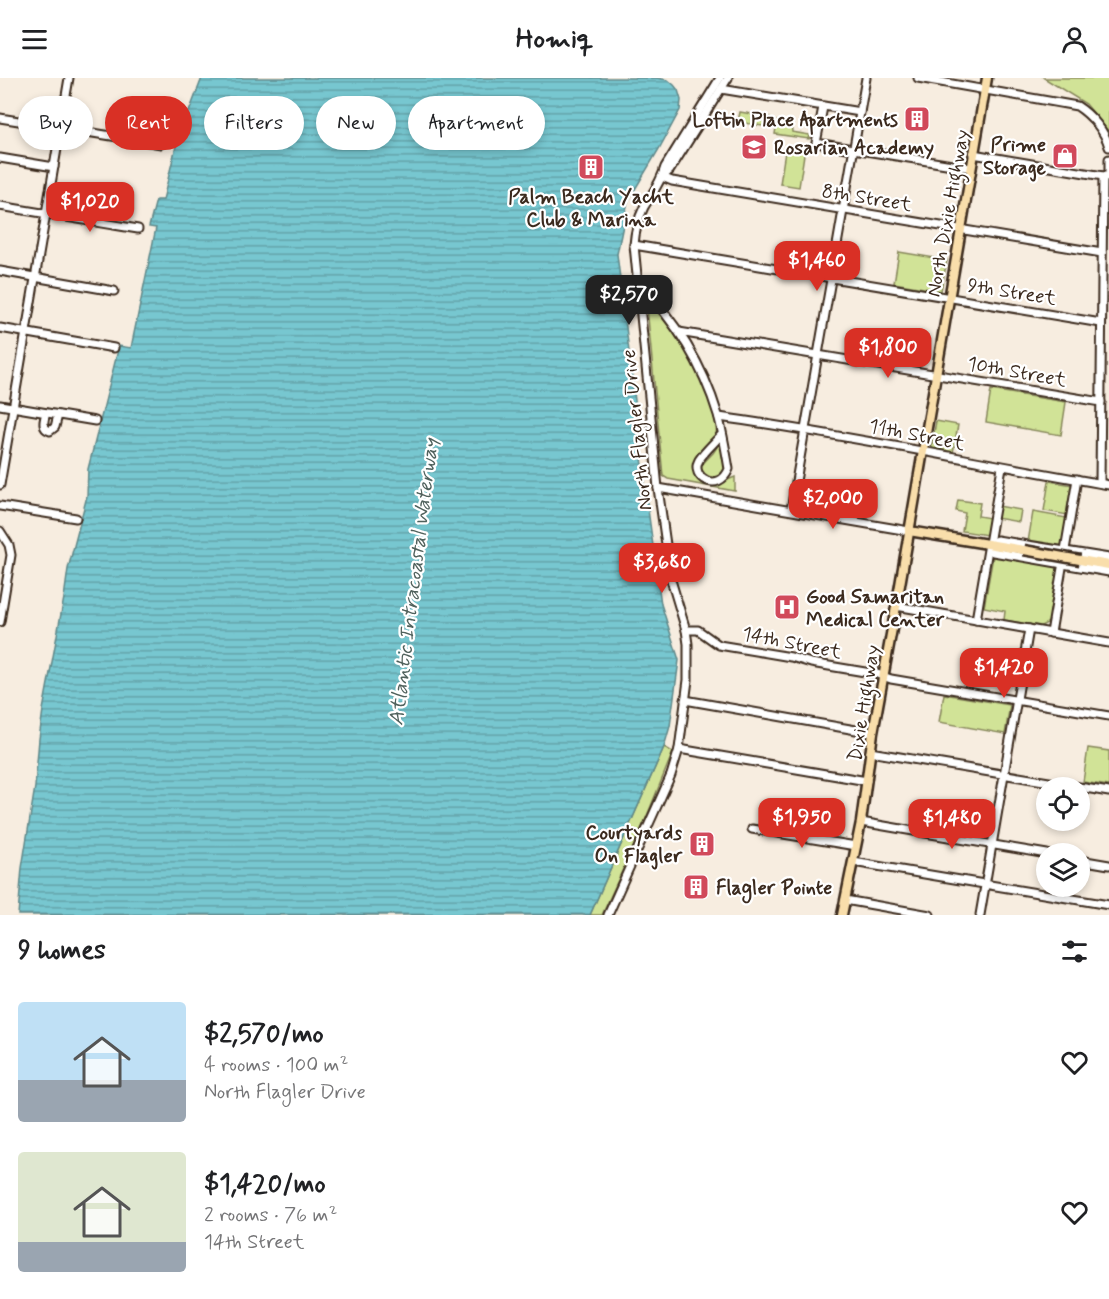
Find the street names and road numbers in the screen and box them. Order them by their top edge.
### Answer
street label: North Dixie Highway [920,127,978,299]
street label: 8th Street [820,178,914,219]
street label: 9th Street [966,272,1058,313]
street label: North Flagler Drive [616,348,660,512]
street label: 10th Street [965,351,1069,394]
street label: 11th Street [866,413,967,458]
street label: 14th Street [740,621,844,666]
street label: Dixie Highway [842,643,889,764]

